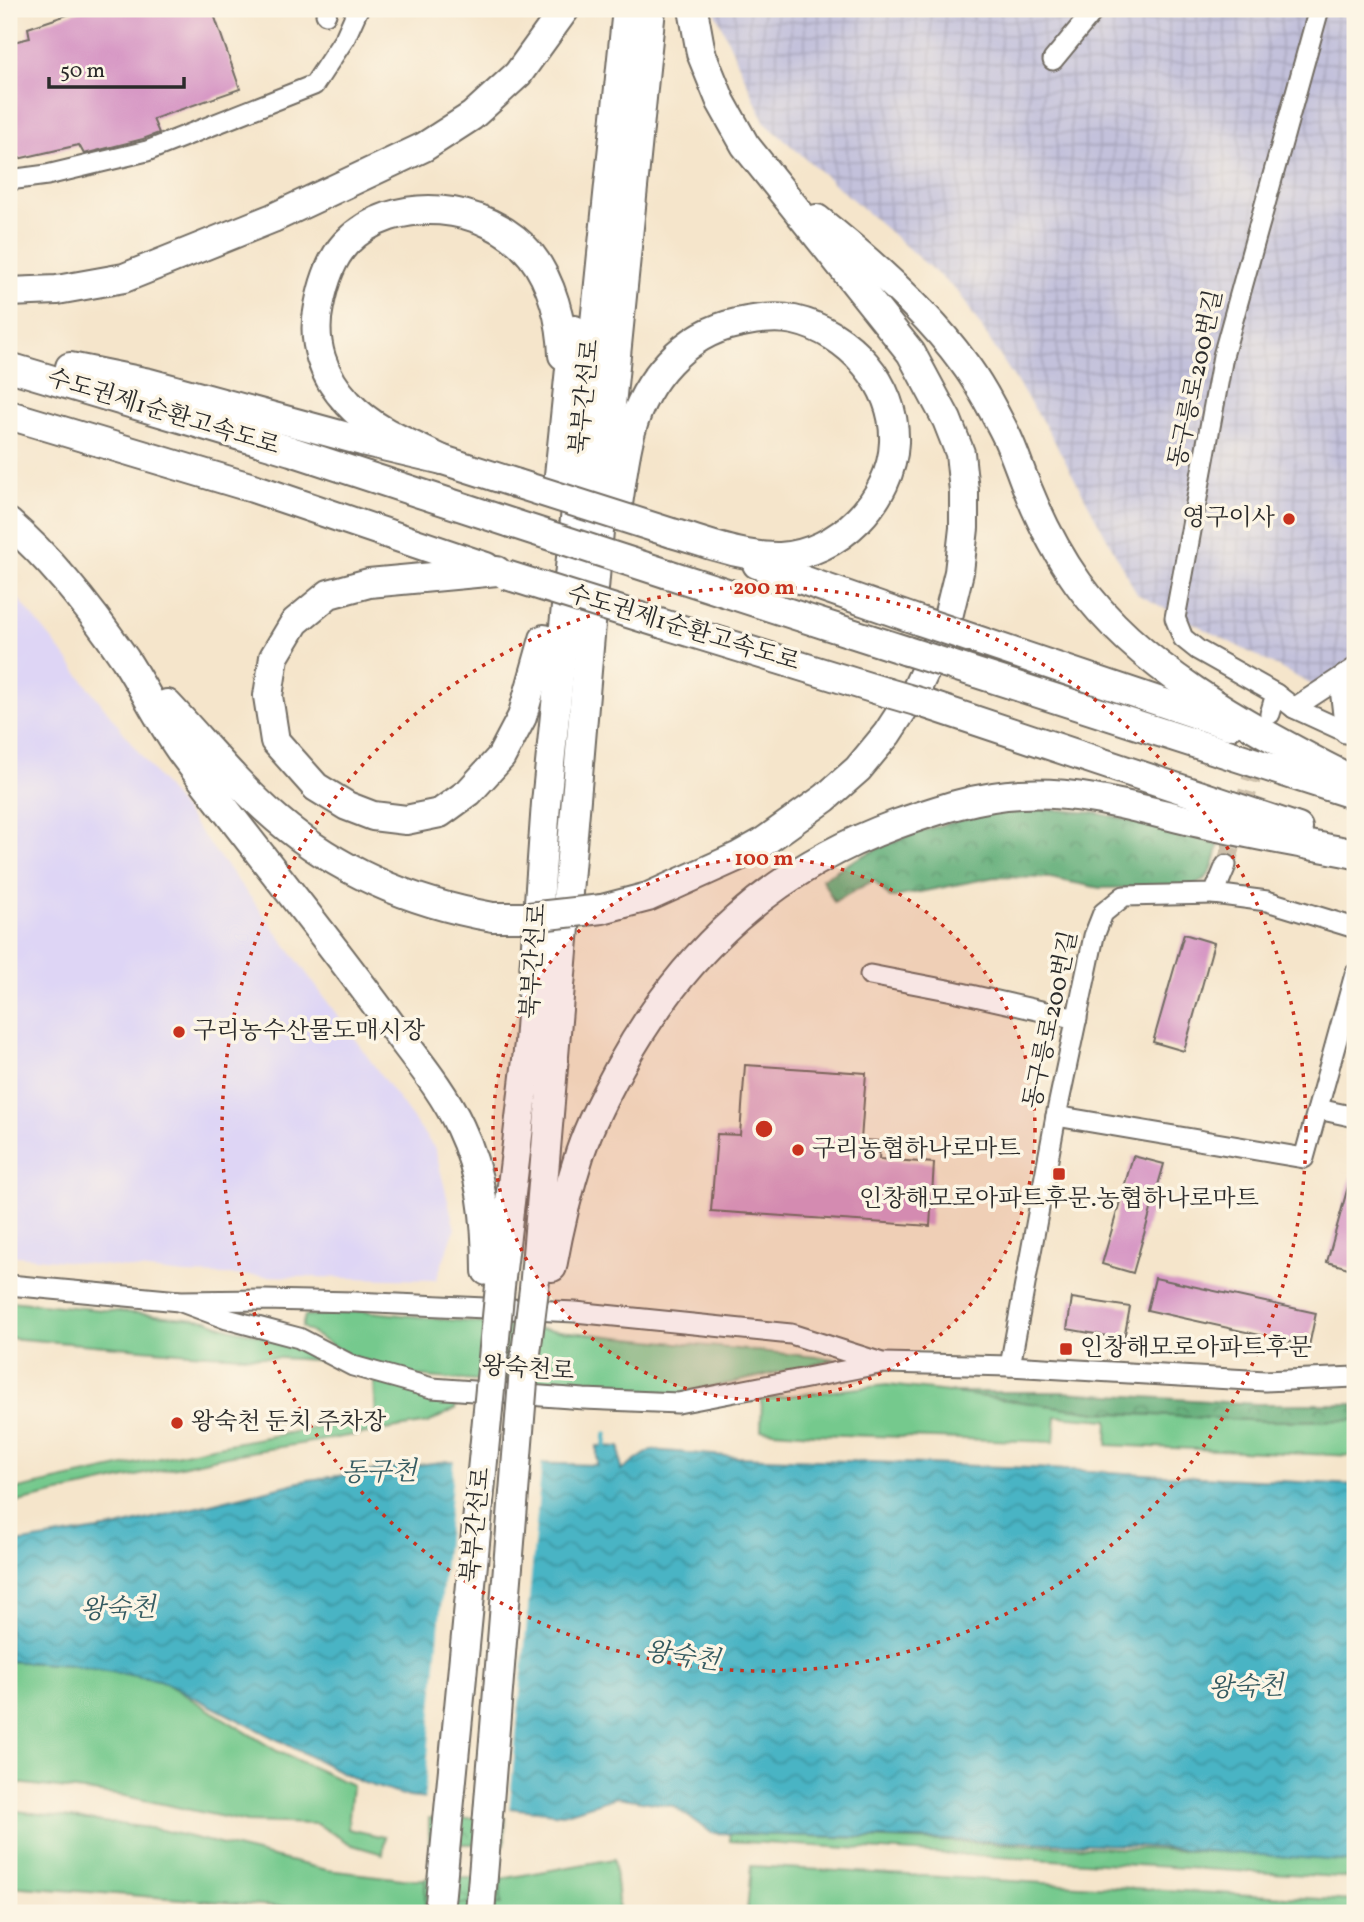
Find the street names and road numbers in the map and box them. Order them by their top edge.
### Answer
street label: 동구릉로200번길 [1162,287,1232,471]
street label: 북부간선로 [563,338,609,456]
street label: 수도권제1순환고속도로 [43,361,283,465]
street label: 수도권제1순환고속도로 [563,577,803,681]
street label: 북부간선로 [514,902,556,1020]
street label: 동구릉로200번길 [1017,928,1087,1112]
street label: 왕숙천로 [481,1350,575,1390]
street label: 북부간선로 [454,1466,500,1584]

